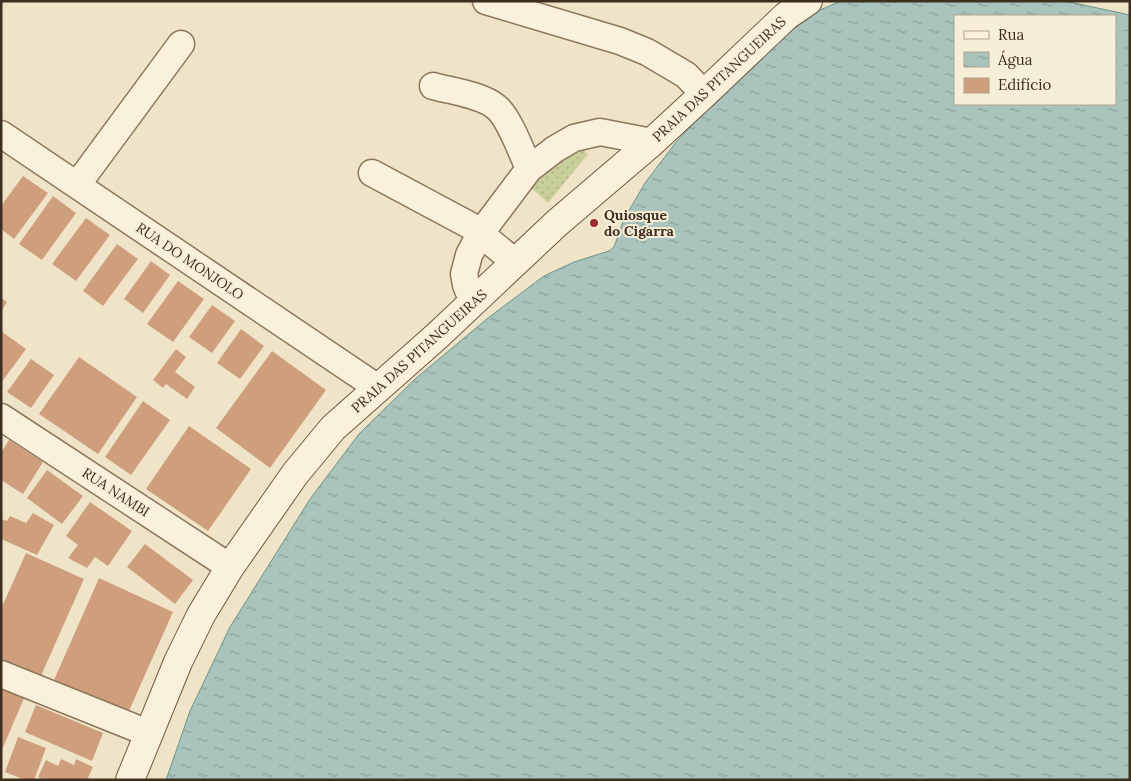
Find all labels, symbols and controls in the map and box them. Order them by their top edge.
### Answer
street label: PRAIA DAS PITANGUEIRAS [648,12,790,146]
legend [954,15,1116,105]
text: Rua [998,25,1024,44]
text: Água [997,50,1033,69]
text: Edifício [998,75,1051,94]
place label: Quiosque do Cigarra [604,206,675,240]
marker: Quiosque do Cigarra [588,217,600,229]
street label: RUA DO MONJOLO [133,218,247,304]
street label: PRAIA DAS PITANGUEIRAS [347,285,491,417]
street label: RUA NAMBI [79,464,153,520]

